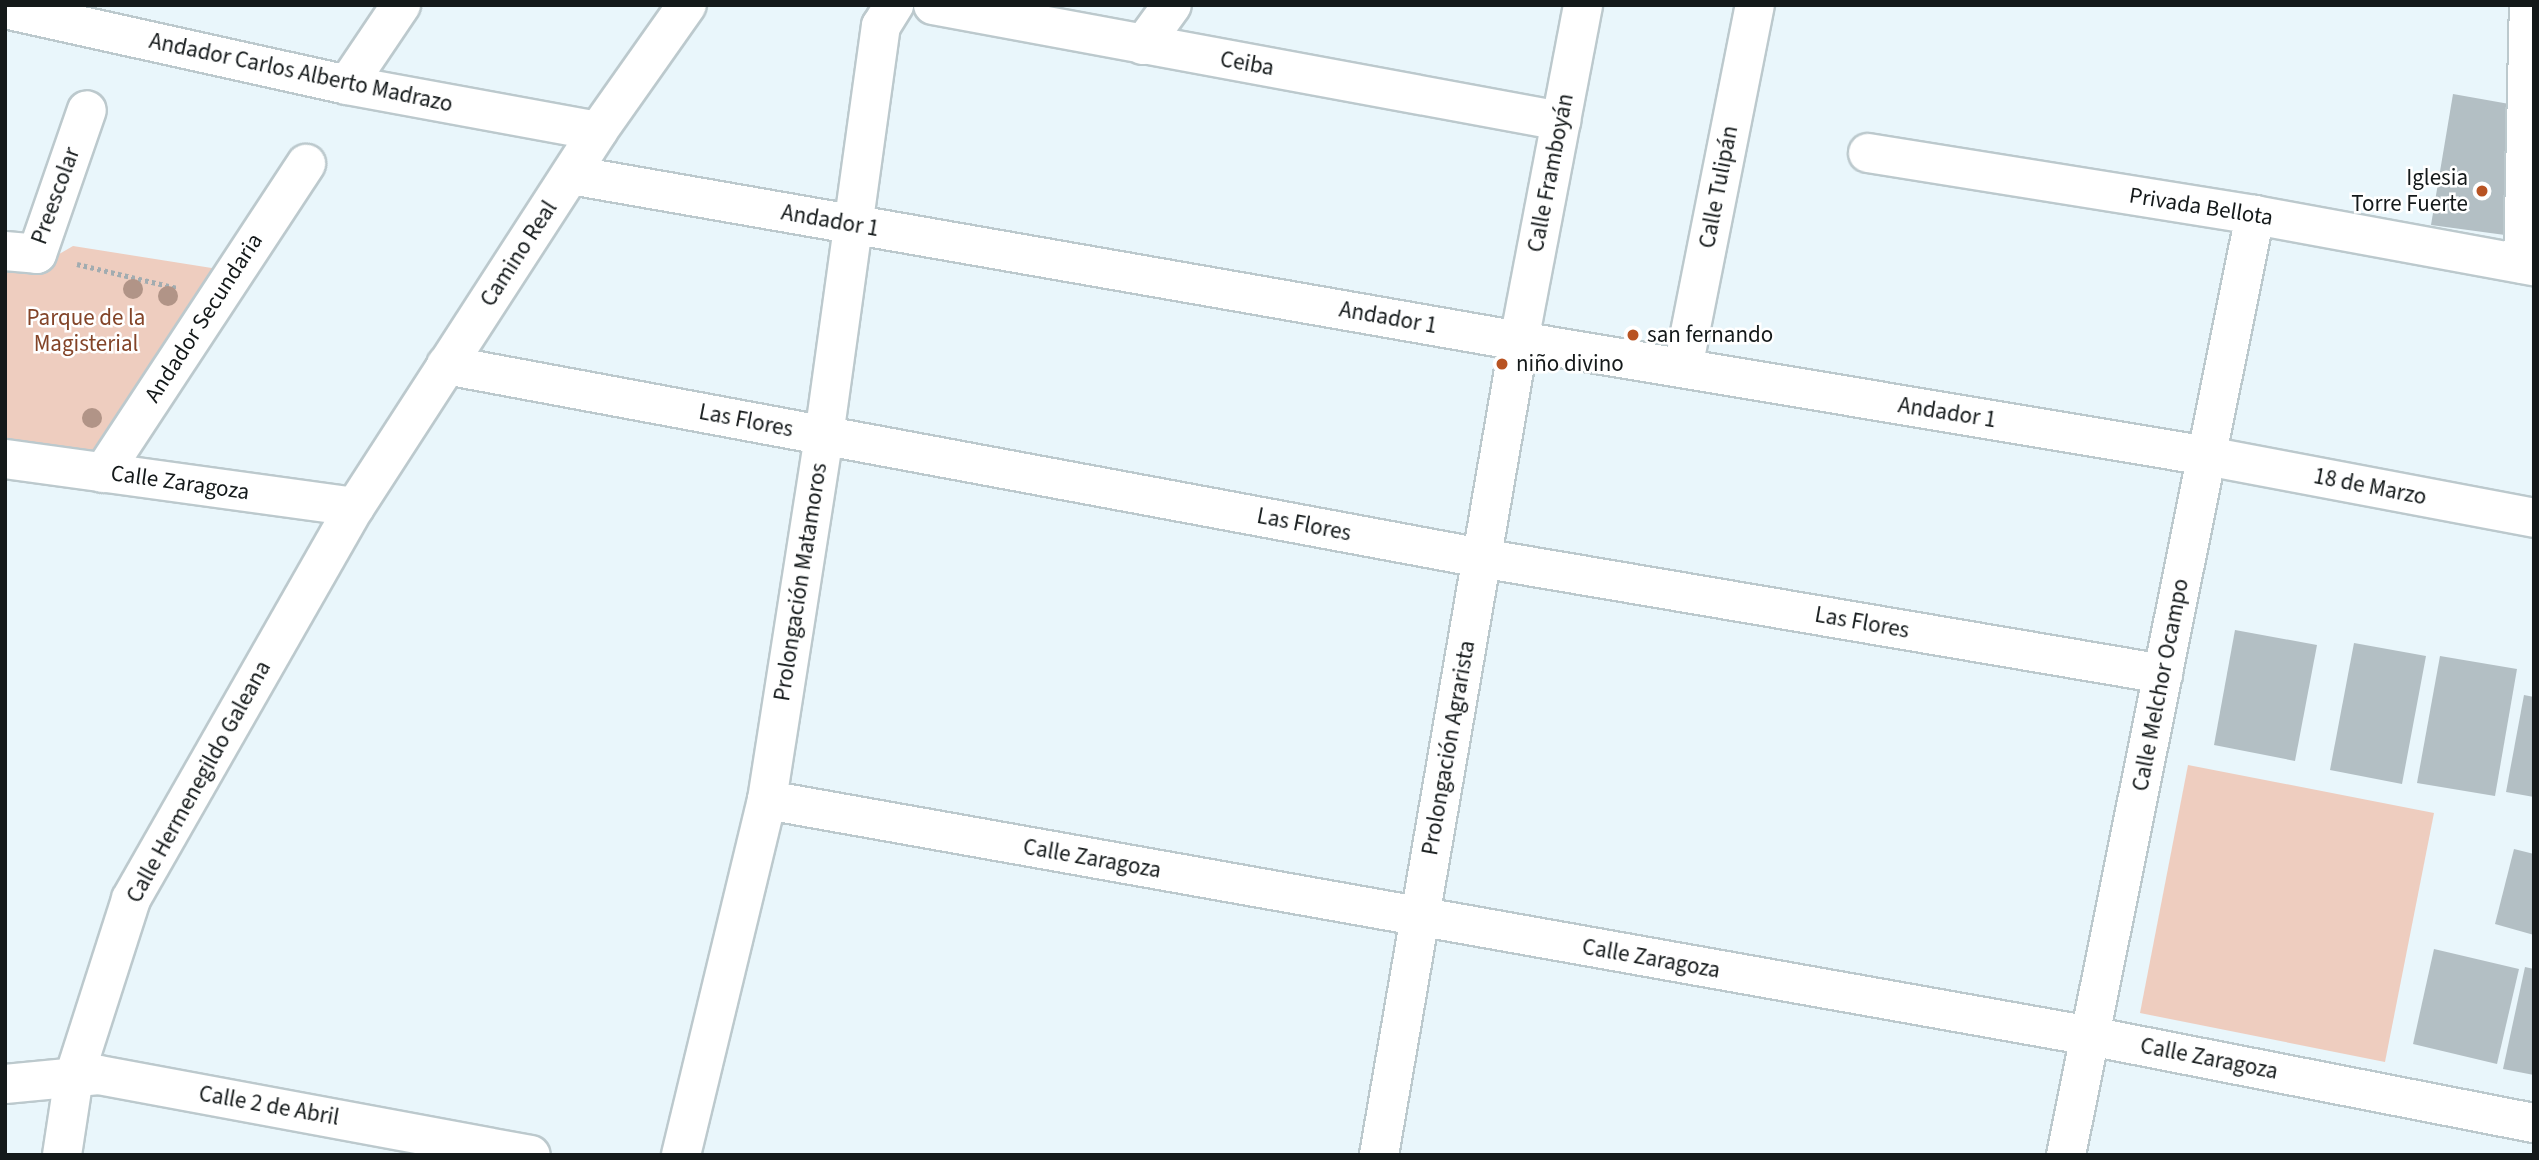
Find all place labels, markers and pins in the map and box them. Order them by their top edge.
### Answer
place label: Iglesia Torre Fuerte [2351,164,2468,218]
marker: Iglesia Torre Fuerte [2474,183,2490,199]
place label: san fernando [1647,321,1773,349]
marker: san fernando [1625,327,1641,343]
place label: niño divino [1516,350,1624,378]
marker: niño divino [1494,356,1510,372]

